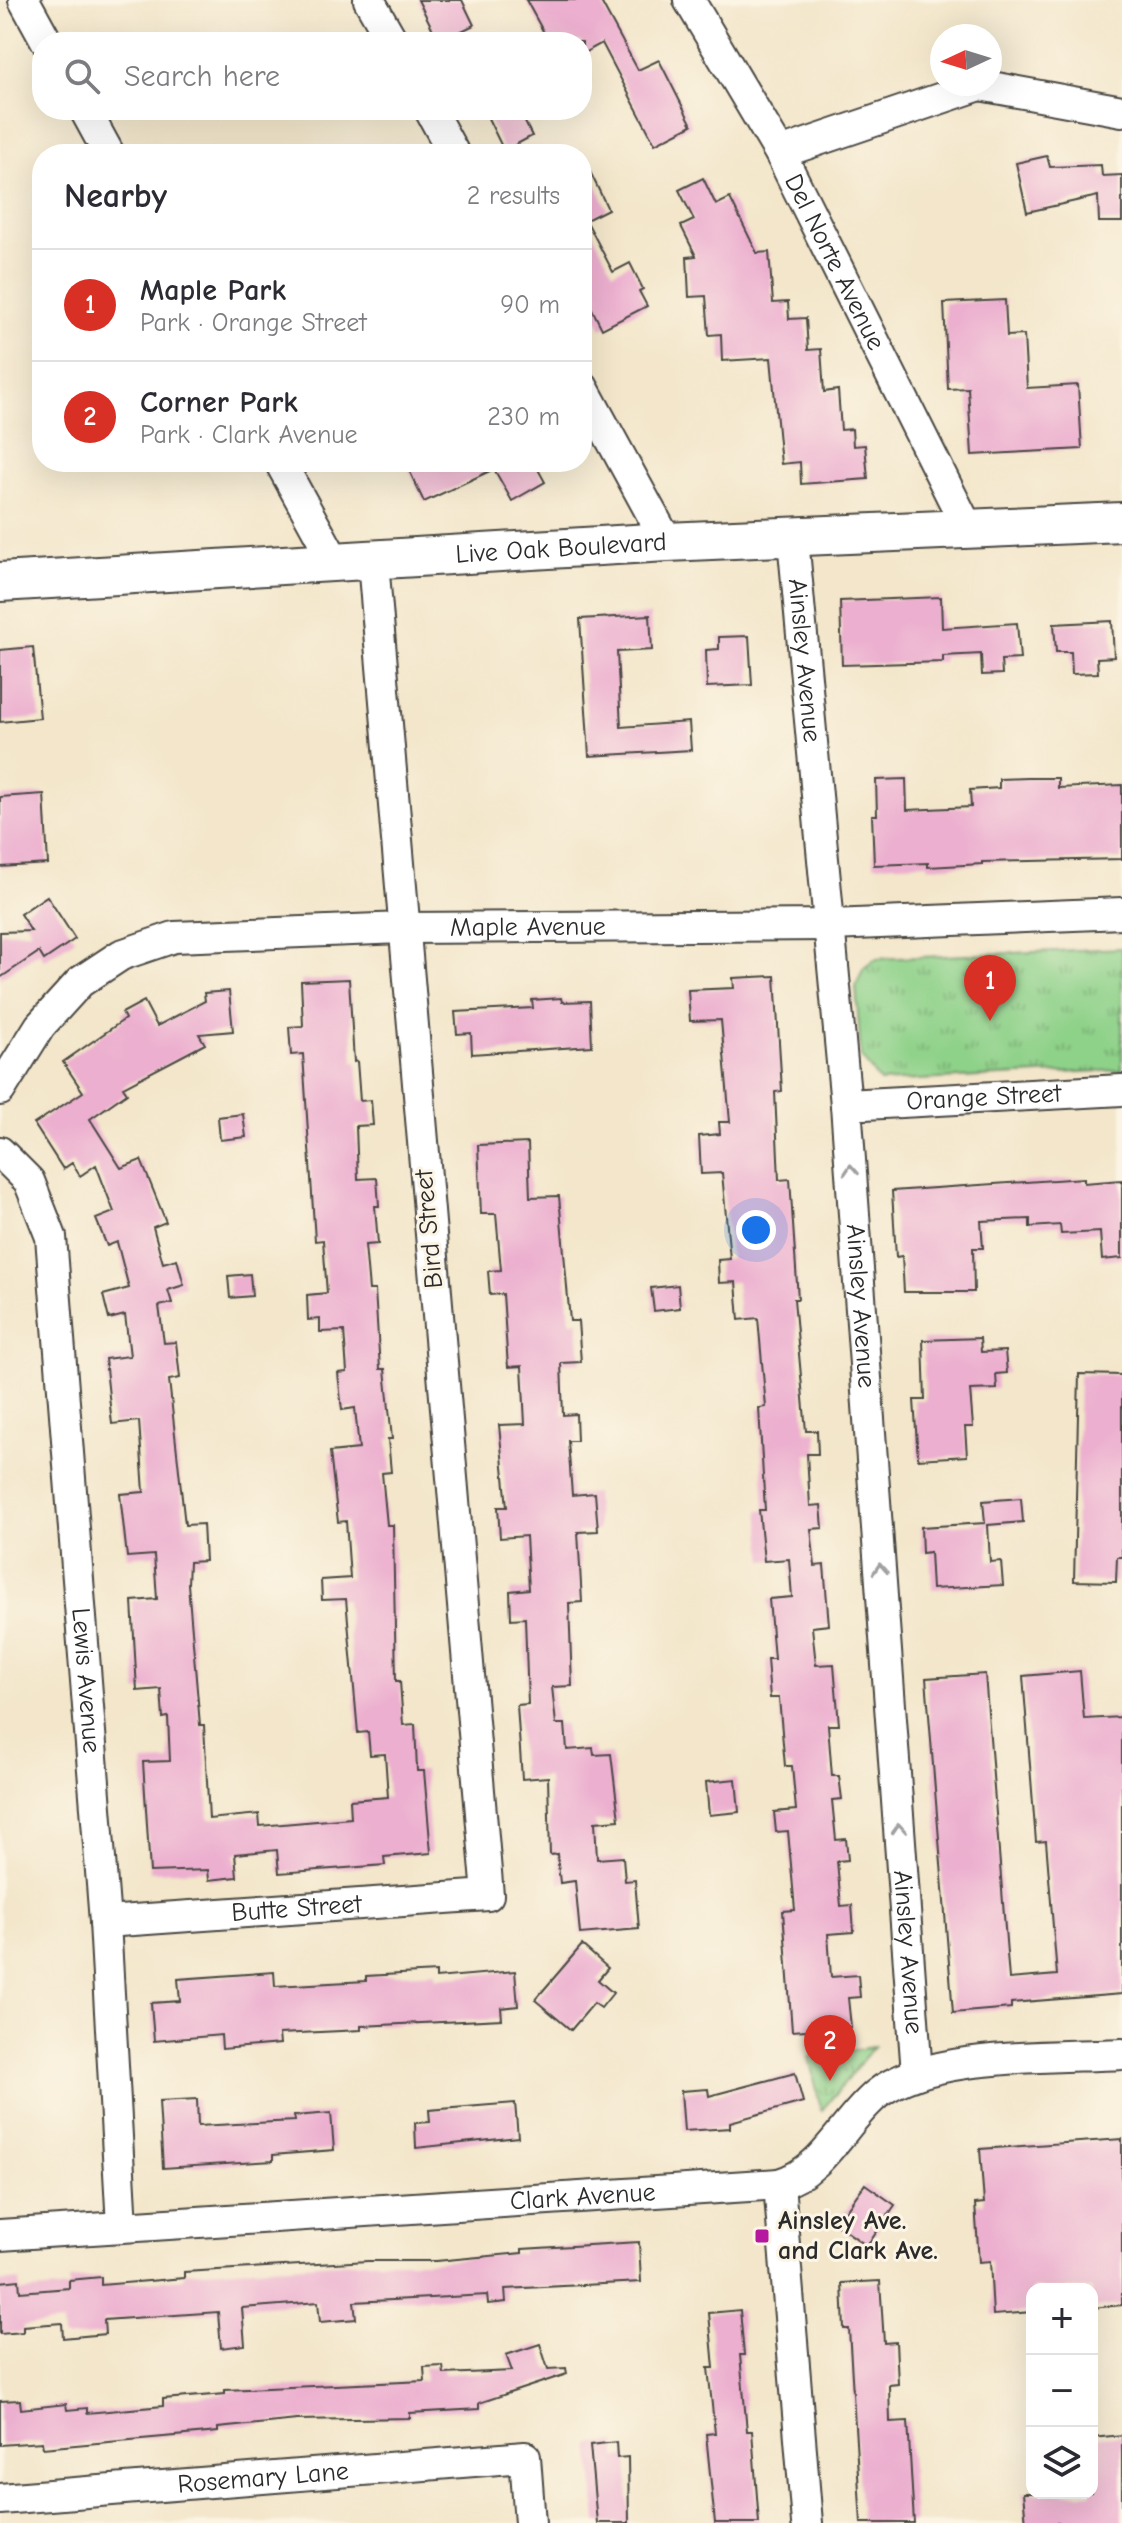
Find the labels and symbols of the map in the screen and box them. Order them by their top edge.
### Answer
north arrow [930,24,1002,96]
street label: Del Norte Avenue [778,169,891,355]
street label: Live Oak Boulevard [455,527,667,570]
street label: Ainsley Avenue [782,577,827,744]
street label: Maple Avenue [450,912,606,943]
pin: 1 [964,955,1016,1021]
street label: Orange Street [906,1078,1064,1117]
one-way arrow [843,1163,860,1176]
street label: Bird Street [409,1167,449,1290]
your location [736,1210,776,1250]
street label: Ainsley Avenue [840,1223,882,1389]
one-way arrow [872,1562,889,1575]
street label: Lewis Avenue [65,1607,107,1754]
one-way arrow [891,1822,908,1835]
street label: Ainsley Avenue [887,1869,929,2035]
street label: Butte Street [230,1889,364,1928]
pin: 2 [804,2015,856,2081]
street label: Clark Avenue [509,2177,657,2217]
place label: Ainsley Ave. and Clark Ave. [778,2206,938,2266]
marker: Ainsley Ave. and Clark Ave. [753,2227,771,2245]
street label: Rosemary Lane [176,2456,350,2500]

